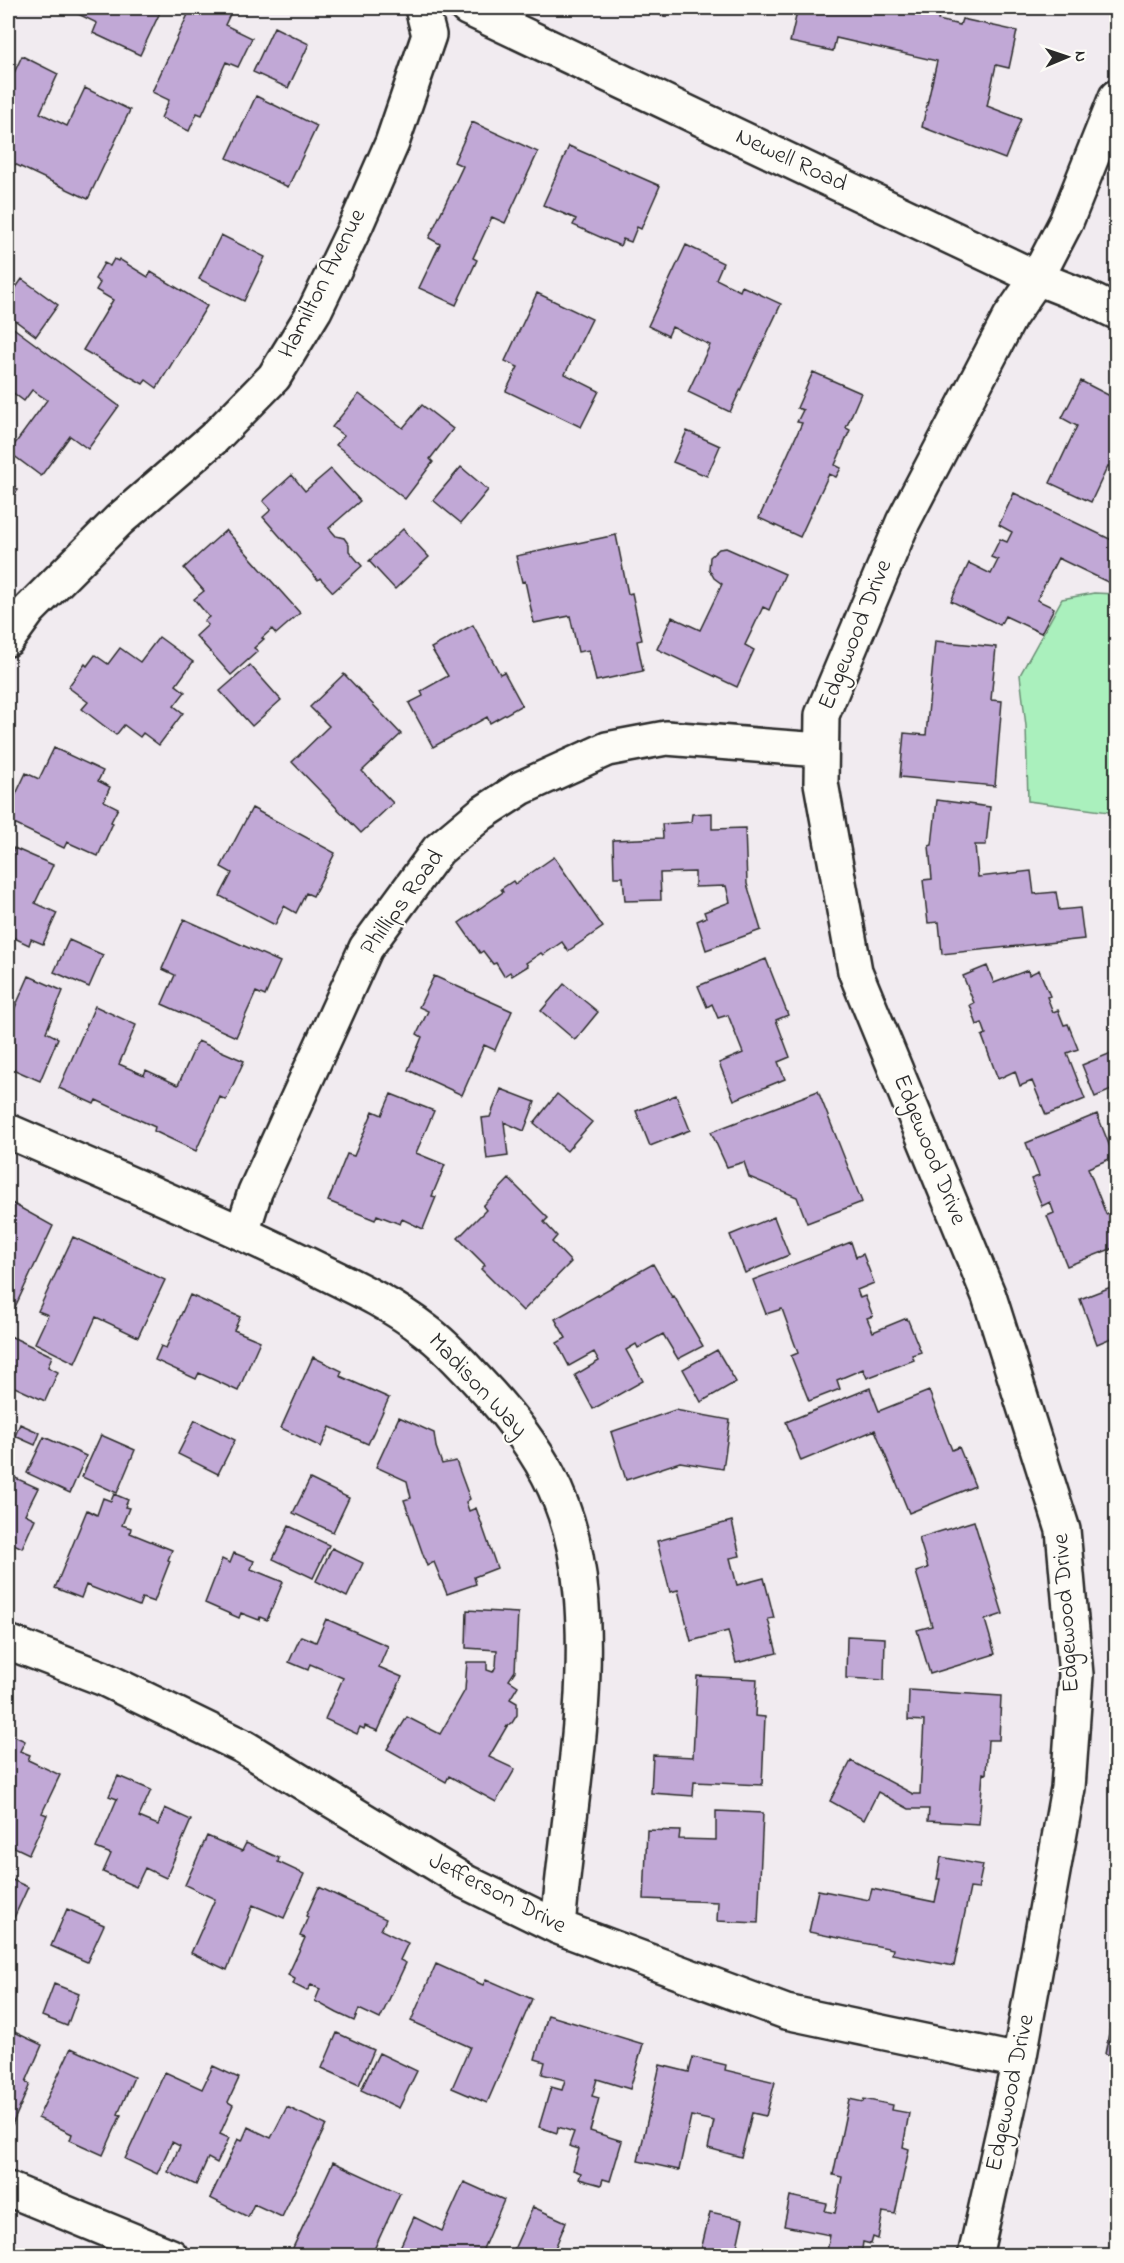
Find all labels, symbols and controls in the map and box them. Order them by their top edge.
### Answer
north arrow [1037,27,1097,87]
text: N [1068,51,1092,63]
street label: Newell Road [729,120,853,202]
street label: Hamilton Avenue [270,203,376,365]
street label: Edgewood Drive [810,554,902,716]
street label: Phillips Road [352,842,454,963]
street label: Edgewood Drive [883,1069,975,1231]
street label: Madison Way [418,1326,535,1447]
street label: Edgewood Drive [1044,1532,1090,1694]
street label: Jefferson Drive [422,1844,572,1944]
street label: Edgewood Drive [977,2011,1045,2175]

